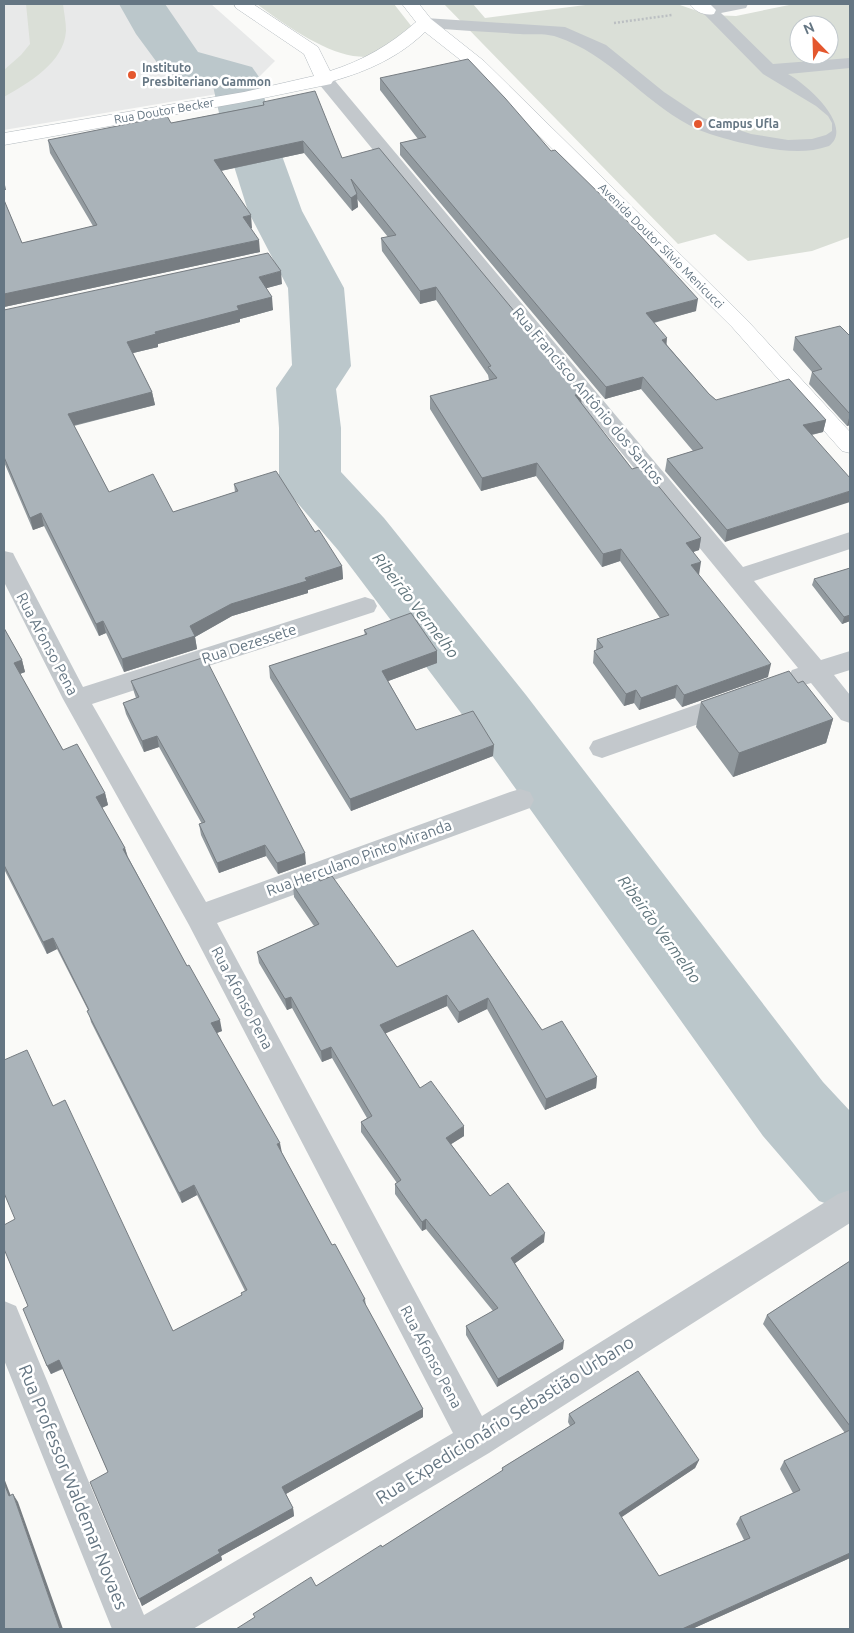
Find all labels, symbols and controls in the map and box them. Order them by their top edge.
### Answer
north arrow [789,15,839,65]
text: N [801,19,817,37]
place label: Instituto Presbiteriano Gammon [142,61,271,88]
marker: Instituto Presbiteriano Gammon [126,69,138,81]
street label: Rua Doutor Becker [113,95,215,126]
place label: Campus Ufla [708,117,779,130]
marker: Campus Ufla [692,118,704,130]
street label: Avenida Doutor Sílvio Menicucci [596,180,727,311]
street label: Rua Francisco Antônio dos Santos [510,304,667,487]
water label: Ribeirão Vermelho [369,549,463,661]
street label: Rua Afonso Pena [13,590,82,698]
street label: Rua Dezessete [199,620,298,667]
street label: Rua Herculano Pinto Miranda [264,816,454,899]
water label: Ribeirão Vermelho [615,872,705,987]
street label: Rua Afonso Pena [208,944,277,1052]
street label: Rua Afonso Pena [397,1303,466,1411]
street label: Rua Expedicionário Sebastião Urbano [372,1331,637,1507]
street label: Rua Professor Waldemar Novaes [16,1361,132,1612]

